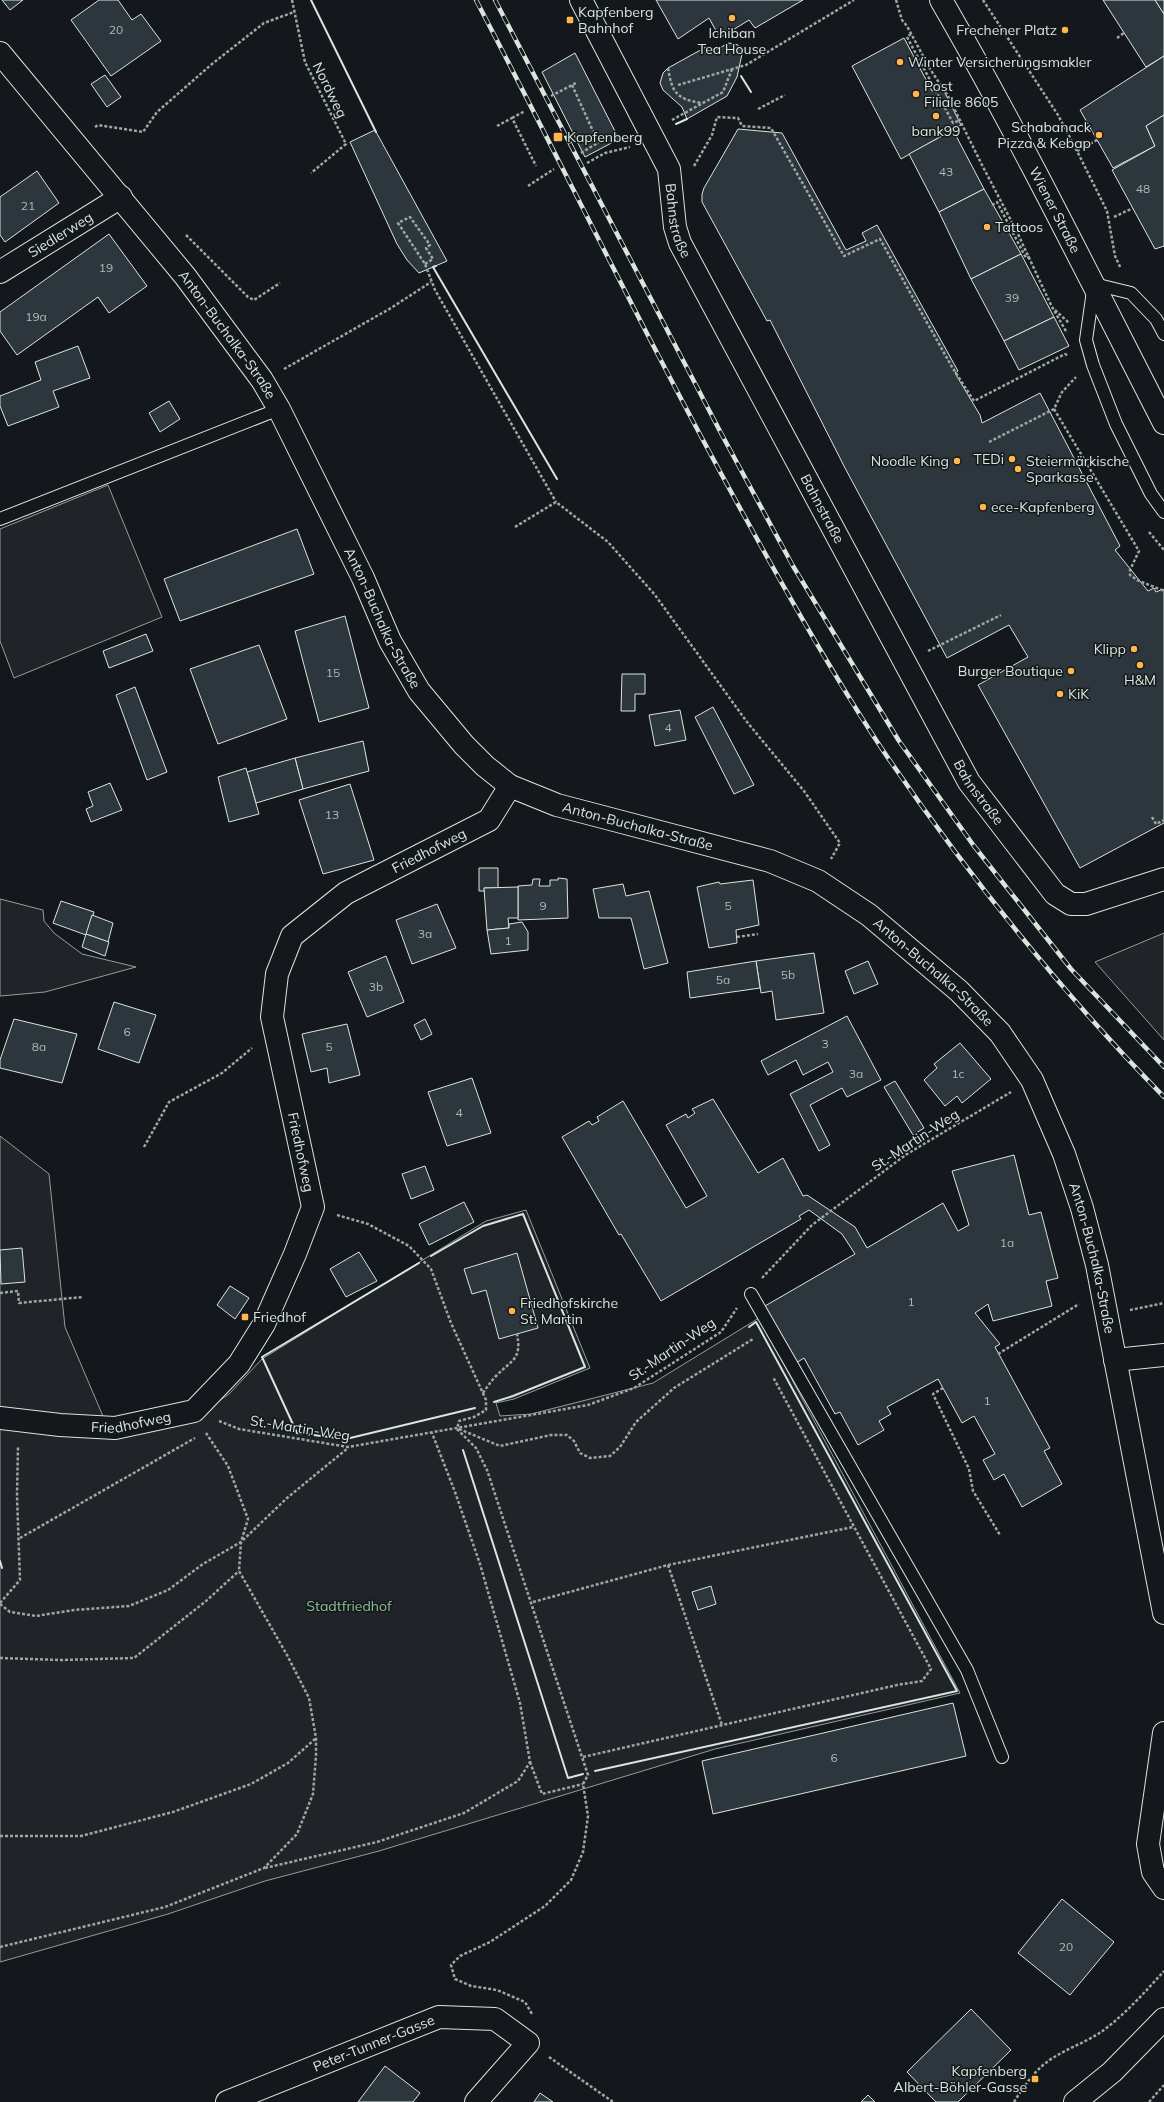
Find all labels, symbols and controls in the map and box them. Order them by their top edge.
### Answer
place label: Kapfenberg Bahnhof [578,3,653,37]
marker: Ichiban Tea House [727,13,737,23]
marker: Kapfenberg Bahnhof [565,15,575,25]
place label: Frechener Platz [956,21,1057,39]
house number: 20 [109,22,123,37]
place label: Ichiban Tea House [698,24,766,58]
marker: Frechener Platz [1060,25,1070,35]
place label: Winter Versicherungsmakler [908,53,1092,71]
marker: Winter Versicherungsmakler [895,57,905,67]
street label: Nordweg [309,59,351,121]
place label: Post Filiale 8605 [924,77,998,111]
marker: Post Filiale 8605 [911,89,921,99]
marker: bank99 [931,111,941,121]
place label: Schabanack Pizza & Kebap [997,118,1092,152]
place label: bank99 [911,122,961,140]
place label: Kapfenberg [567,128,642,146]
marker: Schabanack Pizza & Kebap [1094,130,1104,140]
marker: Kapfenberg [552,131,564,143]
house number: 43 [939,164,953,179]
street label: Wiener Straße [1025,164,1085,256]
house number: 48 [1136,181,1150,196]
street label: Bahnstraße [662,182,695,261]
house number: 21 [21,198,35,213]
street label: Siedlerweg [25,208,96,261]
place label: Tattoos [995,218,1043,236]
marker: Tattoos [982,222,992,232]
house number: 19 [99,260,113,275]
street label: Anton-Buchalka-Straße [175,266,280,402]
house number: 39 [1005,290,1019,305]
house number: 19a [25,309,47,324]
place label: TEDi [974,450,1004,468]
place label: Noodle King [871,452,949,470]
place label: Steiermärkische Sparkasse [1026,452,1129,486]
marker: TEDi [1007,454,1017,464]
marker: Noodle King [952,456,962,466]
marker: Steiermärkische Sparkasse [1013,464,1023,474]
street label: Bahnstraße [797,471,848,546]
place label: ece-Kapfenberg [991,498,1095,516]
marker: ece-Kapfenberg [978,502,988,512]
street label: Anton-Buchalka-Straße [340,544,425,692]
place label: Klipp [1094,640,1126,658]
marker: Klipp [1129,644,1139,654]
marker: H&M [1135,660,1145,670]
place label: Burger Boutique [958,662,1063,680]
house number: 15 [326,665,340,680]
marker: Burger Boutique [1066,666,1076,676]
place label: H&M [1124,671,1156,689]
place label: KiK [1068,685,1090,703]
marker: KiK [1055,689,1065,699]
house number: 4 [664,720,672,735]
street label: Bahnstraße [950,756,1008,829]
street label: Anton-Buchalka-Straße [561,798,715,855]
house number: 13 [325,807,339,822]
street label: Friedhofweg [389,824,469,877]
house number: 9 [539,898,547,913]
house number: 5 [724,898,732,913]
street label: Anton-Buchalka-Straße [870,914,997,1030]
house number: 3a [418,926,432,941]
house number: 1 [504,933,512,948]
house number: 5b [781,967,795,982]
house number: 5a [716,972,730,987]
house number: 3b [369,979,383,994]
house number: 6 [123,1024,131,1039]
house number: 3 [821,1036,829,1051]
house number: 8a [32,1039,46,1054]
house number: 5 [325,1039,333,1054]
house number: 3a [849,1066,863,1081]
house number: 1c [951,1066,965,1081]
house number: 4 [455,1105,463,1120]
street label: St.-Martin-Weg [868,1105,962,1175]
street label: Friedhofweg [284,1110,318,1194]
street label: Anton-Buchalka-Straße [1065,1180,1119,1335]
house number: 1a [1000,1235,1014,1250]
place label: Friedhofskirche St. Martin [520,1294,618,1328]
house number: 1 [907,1294,915,1309]
marker: Friedhofskirche St. Martin [507,1306,517,1316]
place label: Friedhof [253,1308,306,1326]
marker: Friedhof [240,1312,250,1322]
street label: St.-Martin-Weg [625,1313,719,1385]
house number: 1 [983,1393,991,1408]
street label: Friedhofweg [90,1407,173,1437]
street label: St.-Martin-Weg [249,1411,351,1445]
park label: Stadtfriedhof [306,1597,392,1615]
house number: 6 [830,1750,838,1765]
house number: 20 [1059,1939,1073,1954]
street label: Peter-Tunner-Gasse [310,2011,437,2076]
place label: Kapfenberg Albert-Böhler-Gasse [894,2062,1027,2096]
marker: Kapfenberg Albert-Böhler-Gasse [1030,2074,1040,2084]

